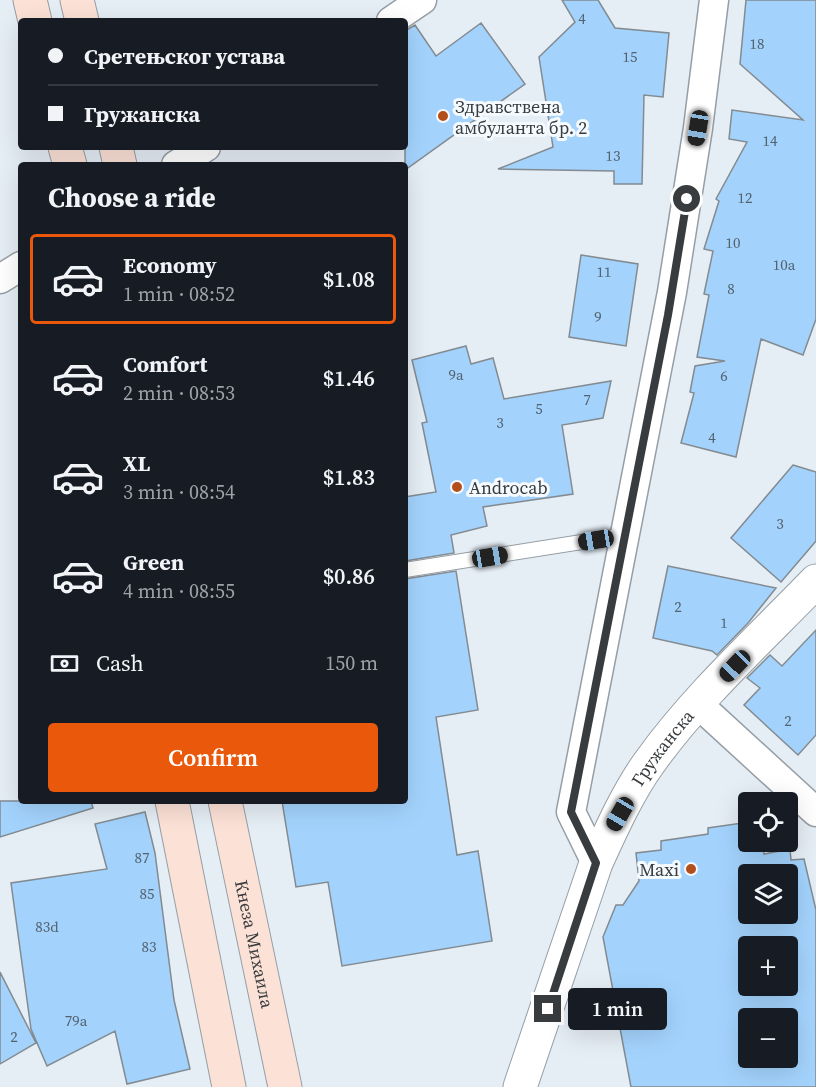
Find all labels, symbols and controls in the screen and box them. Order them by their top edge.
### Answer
house number: 4 [578,8,586,29]
house number: 18 [749,33,765,54]
text: Сретењског устава [84,41,285,71]
house number: 15 [622,46,638,67]
place label: Здравствена амбуланта бр. 2 [455,94,587,140]
text: Гружанска [84,99,200,129]
marker: Здравствена амбуланта бр. 2 [436,109,450,123]
car [686,109,710,147]
house number: 14 [762,130,778,151]
house number: 13 [605,145,621,166]
text: Choose a ride [48,179,216,216]
route start [673,185,700,212]
house number: 12 [737,187,753,208]
house number: 10 [725,232,741,253]
text: Economy [123,250,217,280]
icon: car [51,252,105,306]
house number: 10a [773,254,796,275]
house number: 11 [596,261,612,282]
text: $1.08 [323,264,375,294]
house number: 8 [727,278,735,299]
text: 1 min · 08:52 [123,280,235,308]
house number: 9 [594,306,602,327]
text: Comfort [123,349,207,379]
icon: car [51,351,105,405]
text: $1.46 [323,363,375,393]
house number: 9a [448,364,464,385]
house number: 6 [720,365,728,386]
text: 2 min · 08:53 [123,379,235,407]
house number: 7 [583,389,591,410]
house number: 5 [535,398,543,419]
house number: 3 [496,412,504,433]
house number: 4 [708,427,716,448]
text: XL [123,448,150,478]
icon: car [51,450,105,504]
text: $1.83 [323,462,375,492]
place label: Androcab [469,475,548,500]
text: 3 min · 08:54 [123,478,235,506]
marker: Androcab [450,480,464,494]
house number: 3 [776,513,784,534]
car [577,528,615,552]
car [471,545,509,569]
text: Green [123,547,184,577]
icon: car [51,549,105,603]
text: $0.86 [323,561,375,591]
text: 4 min · 08:55 [123,577,235,605]
house number: 2 [674,596,682,617]
house number: 1 [720,612,728,633]
icon: cash [48,647,81,680]
car [716,647,754,685]
text: Cash [96,648,144,678]
text: 150 m [325,649,378,677]
street label: Гружанска [625,703,700,790]
house number: 2 [784,710,792,731]
button: Confirm [48,723,378,792]
map controls [738,792,798,1068]
button: locate [738,792,798,852]
car [603,794,637,834]
house number: 87 [134,847,150,868]
place label: Maxi [639,857,679,882]
marker: Maxi [684,862,698,876]
button: layers [738,864,798,924]
street label: Кнеза Михаила [229,877,281,1011]
house number: 85 [139,883,155,904]
house number: 83d [35,916,59,937]
house number: 83 [141,936,157,957]
button: + [738,936,798,996]
callout: 1 min [569,988,668,1030]
route end [534,995,561,1022]
text: 1 min [592,995,643,1023]
button: − [738,1008,798,1068]
house number: 79a [65,1010,88,1031]
house number: 2 [10,1026,18,1047]

